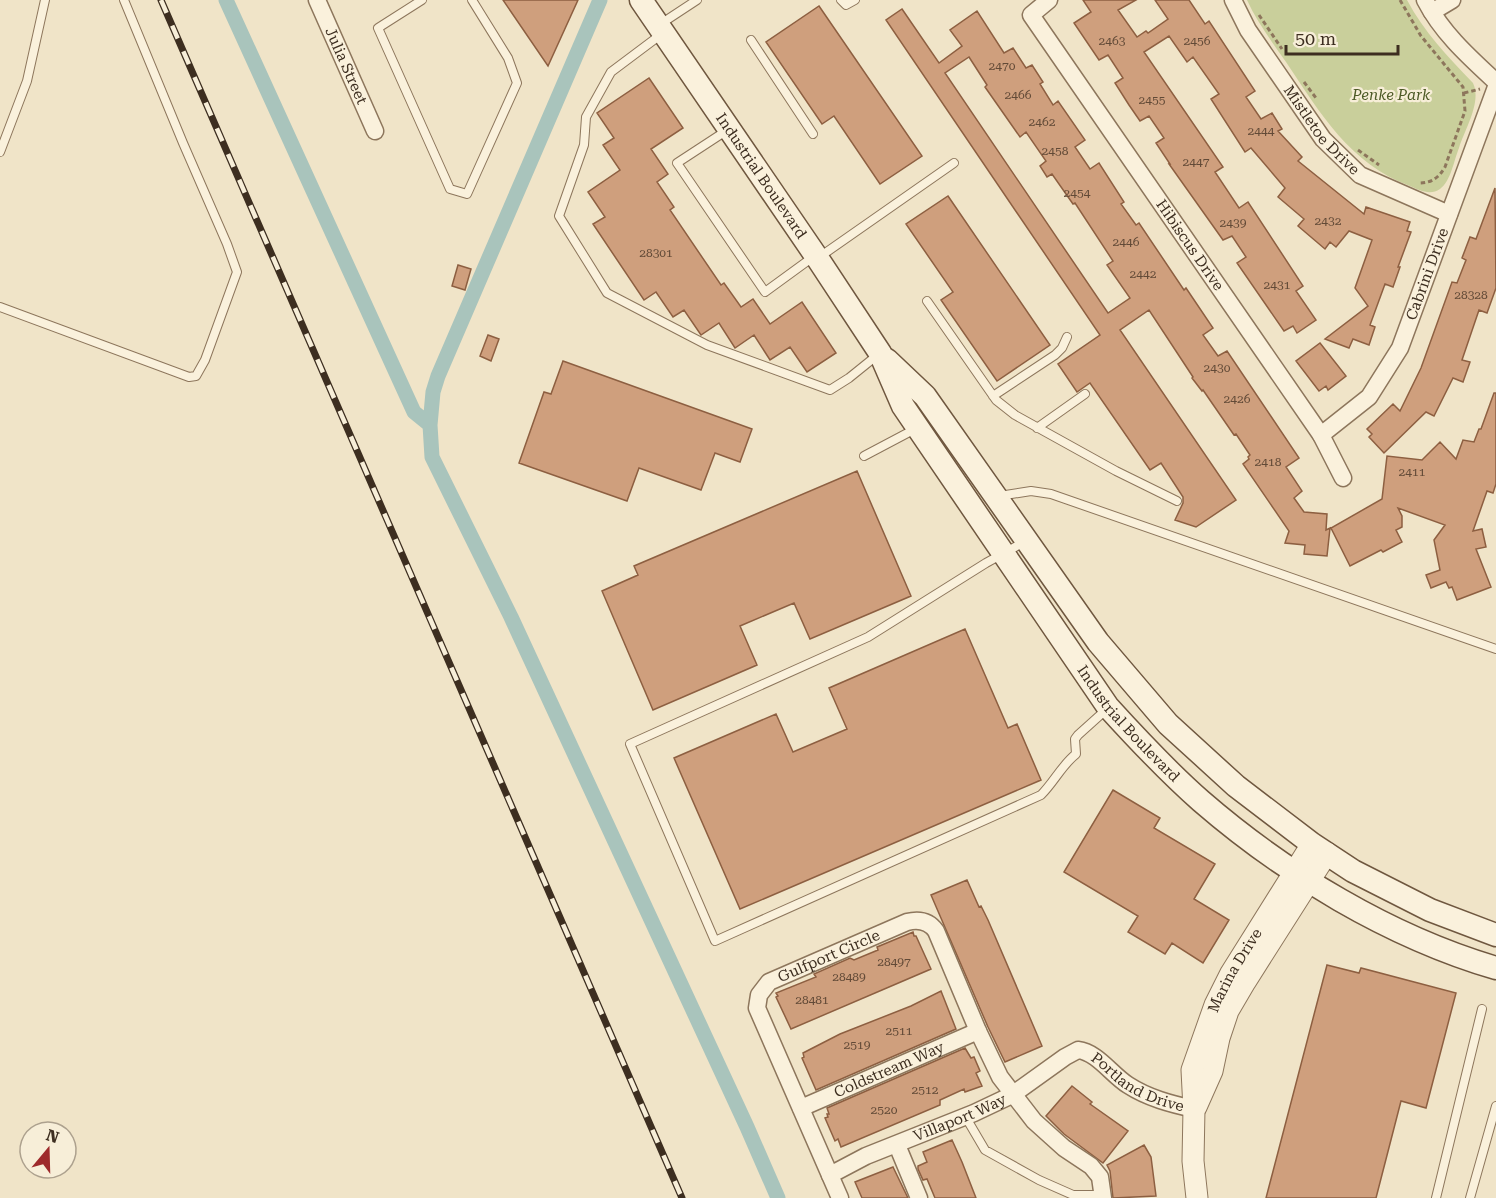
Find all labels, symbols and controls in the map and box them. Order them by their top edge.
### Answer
scale bar [1286,18,1398,56]
street label: Julia Street [321,25,371,107]
text: 50 m [1295,28,1336,49]
house number: 2463 [1099,34,1126,48]
house number: 2456 [1184,34,1211,48]
house number: 2470 [989,59,1016,73]
street label: Mistletoe Drive [1280,82,1363,179]
park label: Penke Park [1351,86,1431,104]
house number: 2466 [1005,88,1032,102]
house number: 2455 [1139,93,1166,107]
street label: Industrial Boulevard [712,110,811,242]
house number: 2462 [1029,115,1056,129]
house number: 2444 [1248,124,1275,138]
house number: 2458 [1042,144,1069,158]
house number: 2447 [1183,155,1210,169]
house number: 2454 [1064,186,1091,200]
street label: Hibiscus Drive [1152,196,1228,294]
house number: 2432 [1315,214,1342,228]
house number: 2439 [1220,216,1247,230]
street label: Cabrini Drive [1402,225,1452,323]
house number: 2446 [1113,235,1140,249]
house number: 28301 [639,246,673,260]
house number: 2442 [1130,267,1157,281]
house number: 2431 [1264,278,1291,292]
house number: 28328 [1454,288,1488,302]
house number: 2430 [1204,361,1231,375]
house number: 2426 [1224,392,1251,406]
house number: 2418 [1255,455,1282,469]
house number: 2411 [1399,465,1426,479]
street label: Industrial Boulevard [1073,662,1184,786]
street label: Marina Drive [1204,925,1266,1015]
street label: Gulfport Circle [775,926,883,986]
house number: 28497 [877,955,911,969]
house number: 28489 [832,970,866,984]
house number: 28481 [795,993,829,1007]
house number: 2511 [886,1024,913,1038]
street label: Coldstream Way [831,1038,947,1102]
house number: 2519 [844,1038,871,1052]
street label: Portland Drive [1088,1048,1186,1115]
house number: 2512 [912,1083,939,1097]
street label: Villaport Way [911,1090,1009,1145]
house number: 2520 [871,1103,898,1117]
north arrow [18,1120,78,1180]
text: N [44,1125,62,1147]

